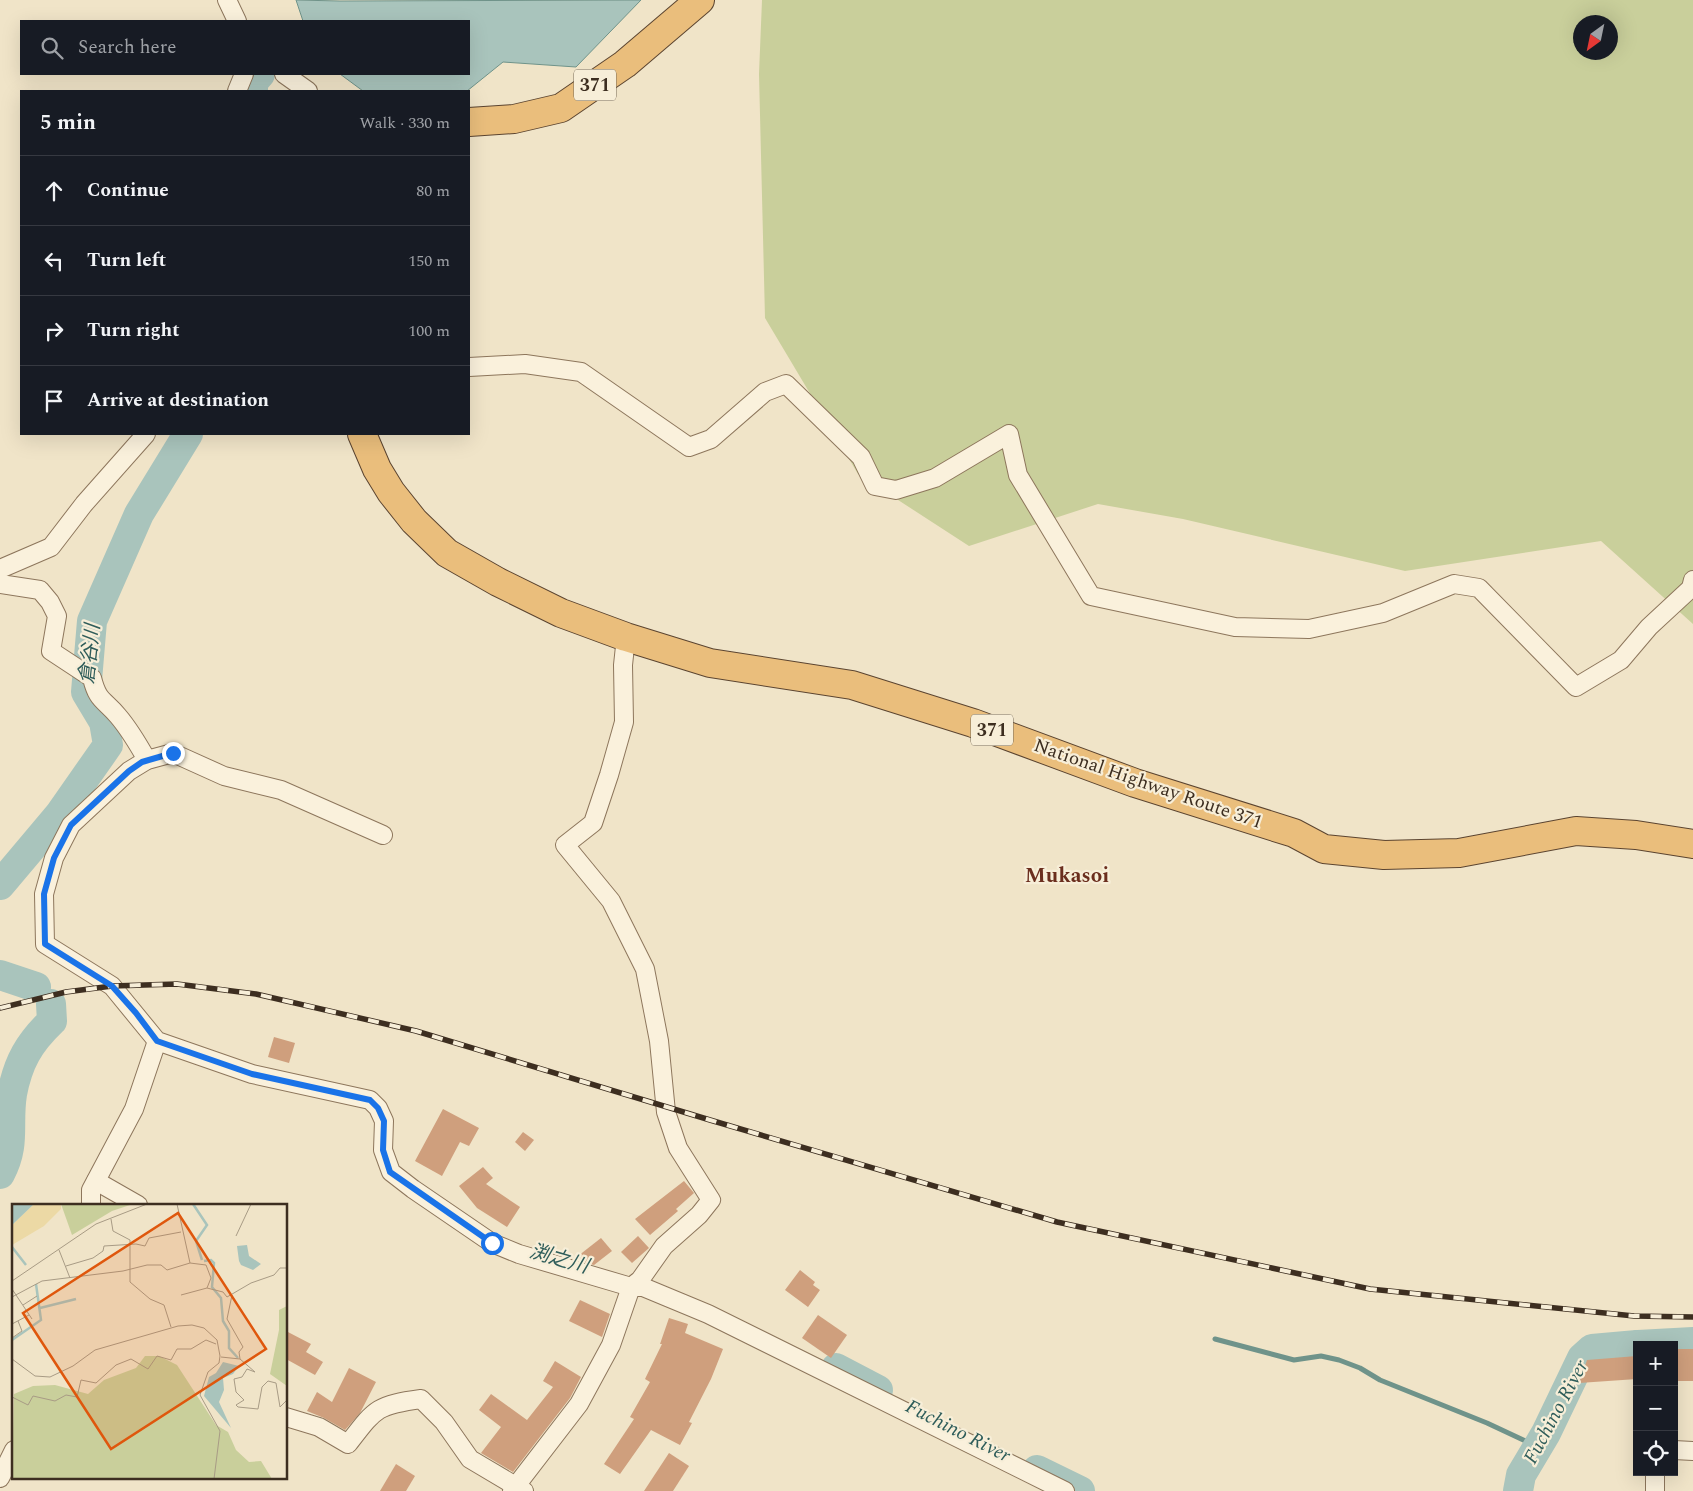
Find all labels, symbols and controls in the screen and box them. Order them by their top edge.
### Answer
north arrow [1573,15,1618,60]
search box [20,20,470,75]
text: Search here [78,33,177,62]
icon: search [38,34,66,62]
road number: 371 [574,70,616,100]
text: 5 min [40,107,96,139]
text: Walk · 330 m [359,111,450,135]
text: Continue [87,176,169,205]
icon: ahead [40,177,68,205]
text: 80 m [416,179,450,203]
text: Turn left [87,246,166,275]
icon: left [40,247,68,275]
text: 150 m [408,249,450,273]
text: Turn right [87,316,180,345]
icon: right [40,317,68,345]
text: 100 m [408,319,450,343]
text: Arrive at destination [87,386,269,415]
icon: arrive [40,387,68,415]
water label: 倉谷川 [72,621,108,685]
road number: 371 [971,714,1013,746]
street label: National Highway Route 371 [1030,731,1266,837]
route end [162,742,185,765]
district label: Mukasoi [1025,860,1109,892]
inset map [12,1204,288,1478]
route start [481,1232,504,1255]
water label: 渕之川 [526,1236,594,1282]
map controls [1633,1341,1678,1476]
button: + [1633,1341,1678,1386]
water label: Fuchino River [1516,1353,1597,1470]
button: − [1633,1386,1678,1431]
water label: Fuchino River [900,1392,1017,1471]
button: locate [1633,1431,1678,1476]

